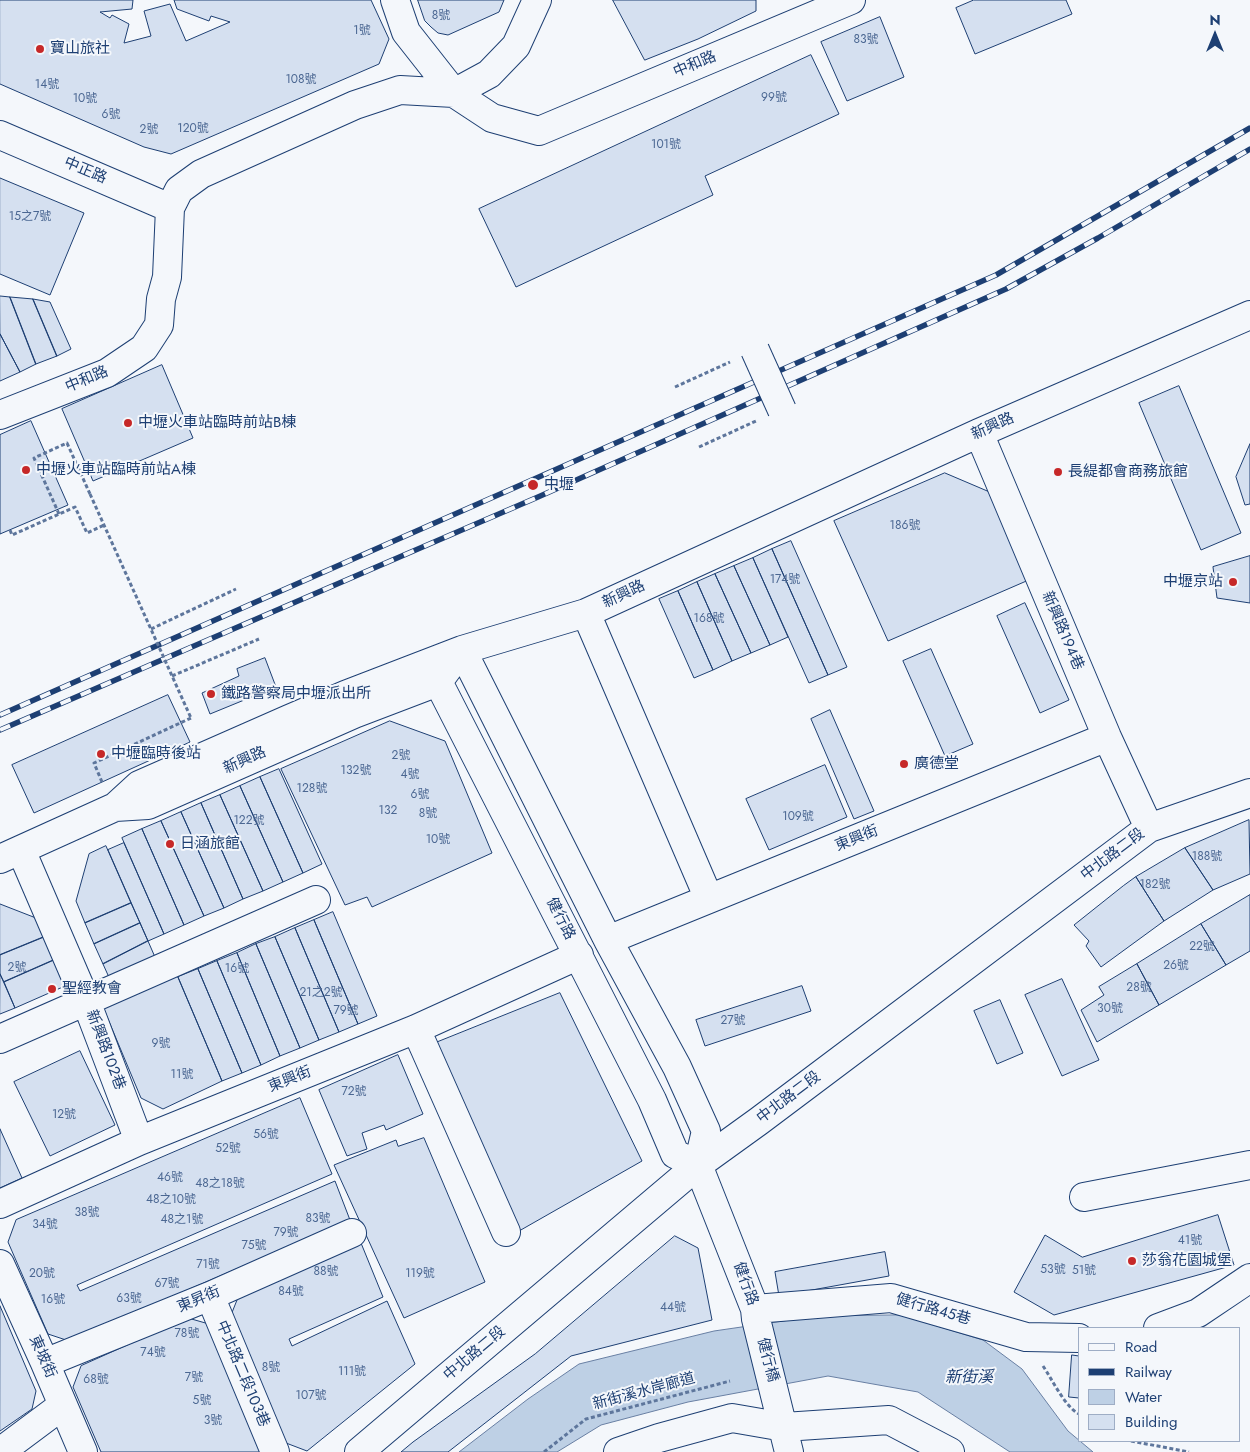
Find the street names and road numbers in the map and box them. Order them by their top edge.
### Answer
street label: 中和路 [671,48,719,82]
street label: 中正路 [61,154,109,188]
street label: 中和路 [63,363,111,397]
street label: 新興路 [969,410,1017,444]
street label: 新興路 [600,577,648,613]
street label: 新興路194巷 [1037,589,1087,673]
street label: 新興路 [221,744,269,778]
street label: 東興街 [833,822,881,856]
street label: 中北路二段 [1078,825,1148,885]
street label: 健行路 [542,895,578,943]
street label: 新興路102巷 [81,1007,129,1093]
street label: 東興街 [266,1063,314,1097]
street label: 中北路二段 [754,1068,824,1128]
street label: 健行路 [729,1260,761,1308]
street label: 東昇街 [175,1283,223,1317]
street label: 健行路45巷 [893,1291,973,1329]
street label: 中北路二段103巷 [211,1318,273,1430]
street label: 中北路二段 [440,1323,510,1385]
street label: 東坡街 [25,1333,59,1381]
street label: 健行橋 [752,1336,782,1384]
street label: 新街溪水岸廊道 [591,1370,697,1414]

